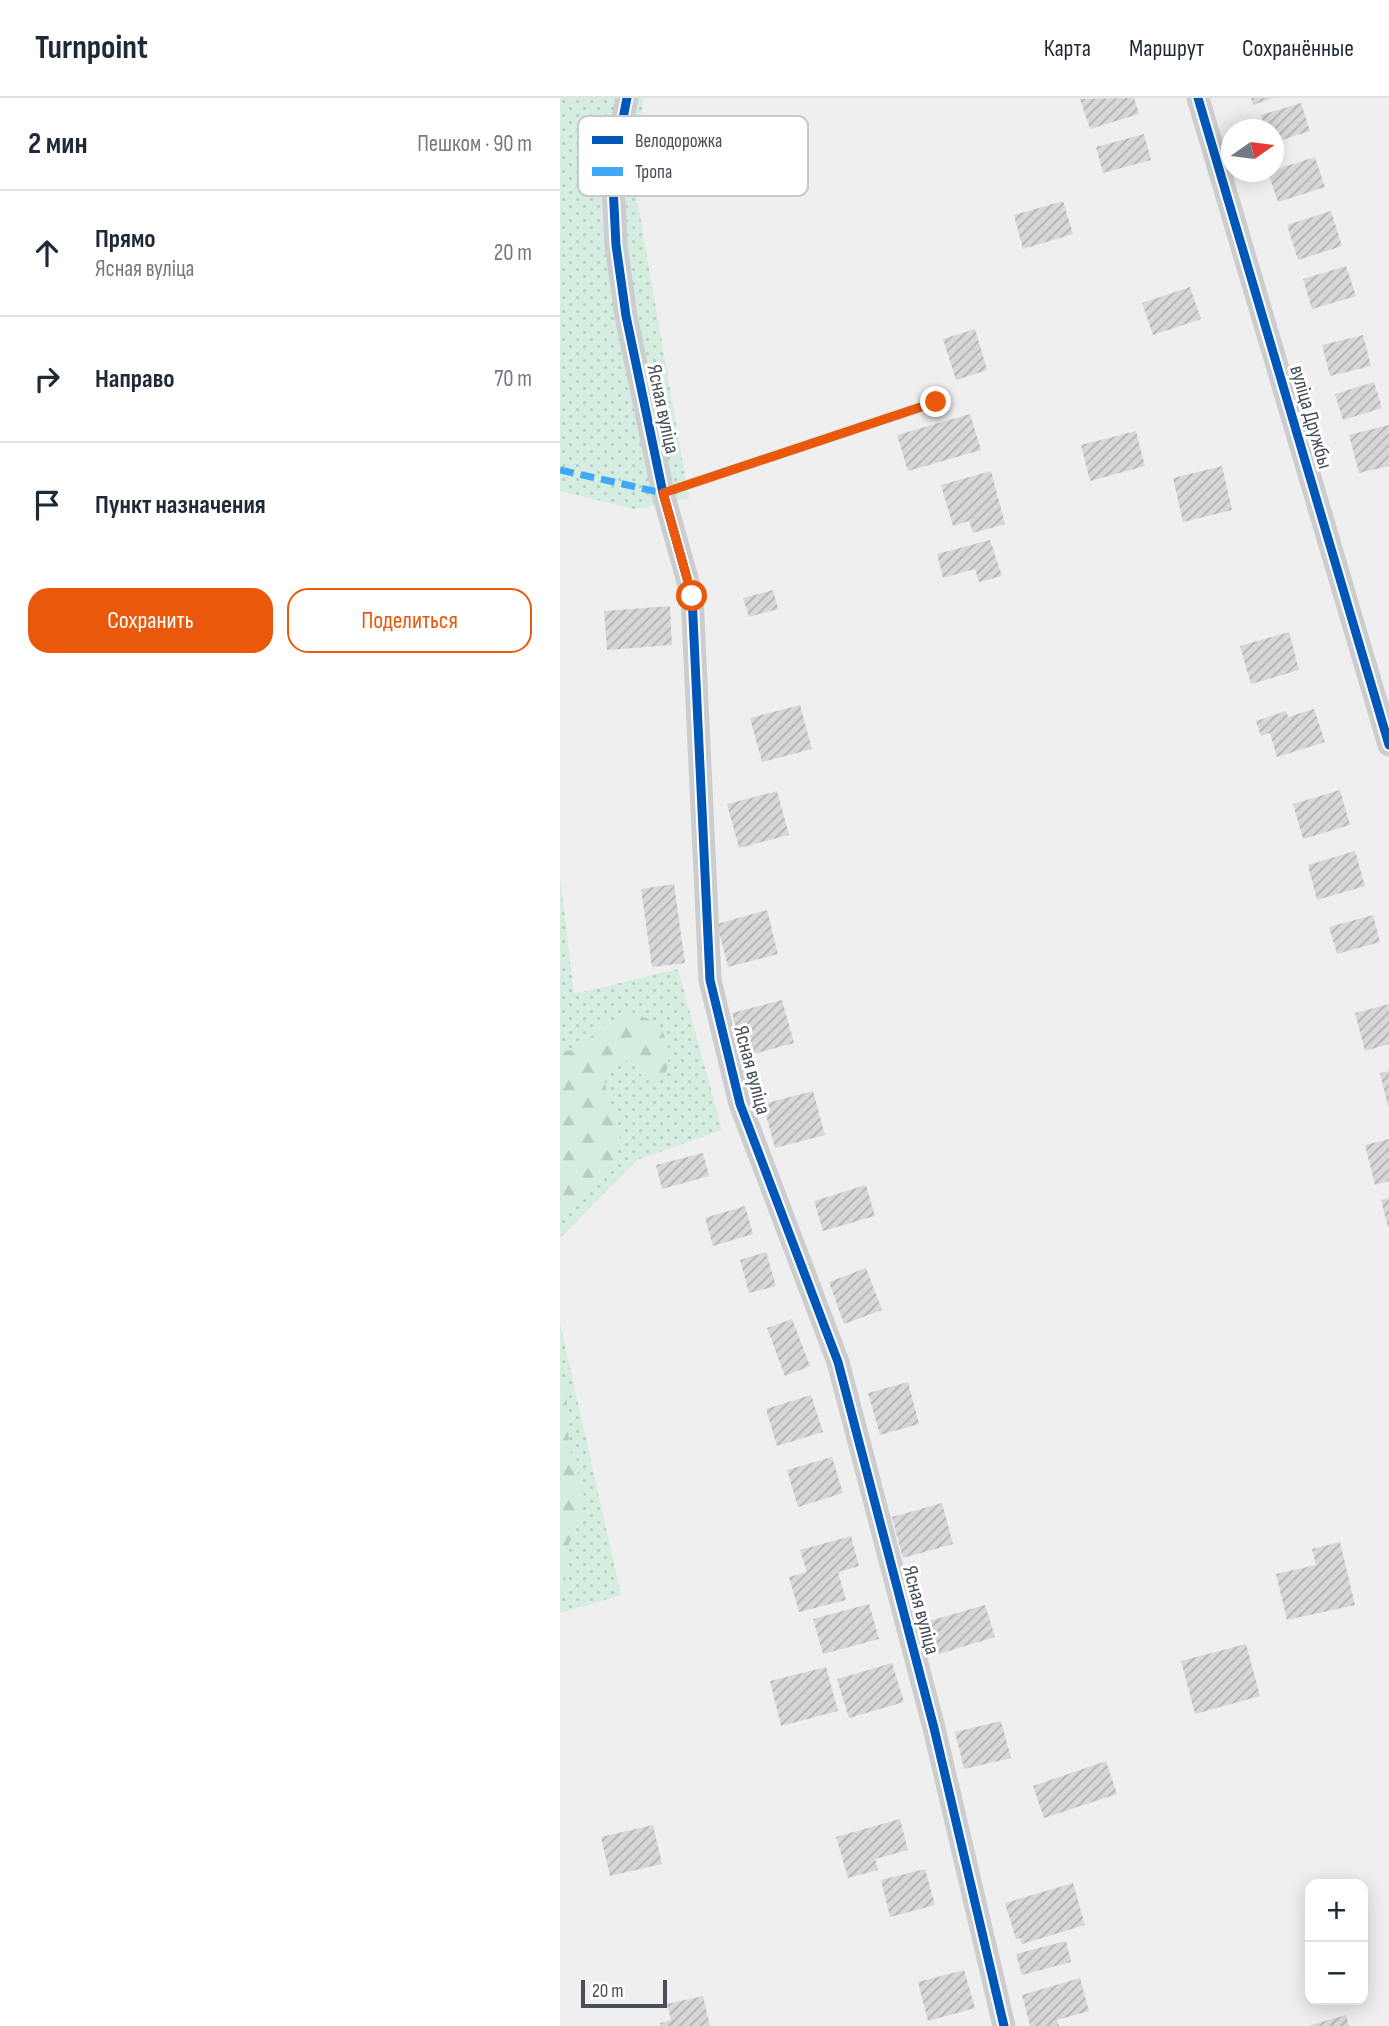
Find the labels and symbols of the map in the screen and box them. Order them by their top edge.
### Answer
legend [578,116,808,196]
north arrow [1221,119,1284,182]
text: Велодорожка [635,130,722,153]
text: Тропа [635,161,672,184]
street label: Ясная вуліца [641,362,685,456]
street label: вуліца Дружбы [1284,363,1338,471]
route end [920,386,951,417]
route start [676,580,707,611]
street label: Ясная вуліца [728,1023,776,1117]
street label: Ясная вуліца [897,1563,945,1657]
scale bar [581,1977,667,2009]

